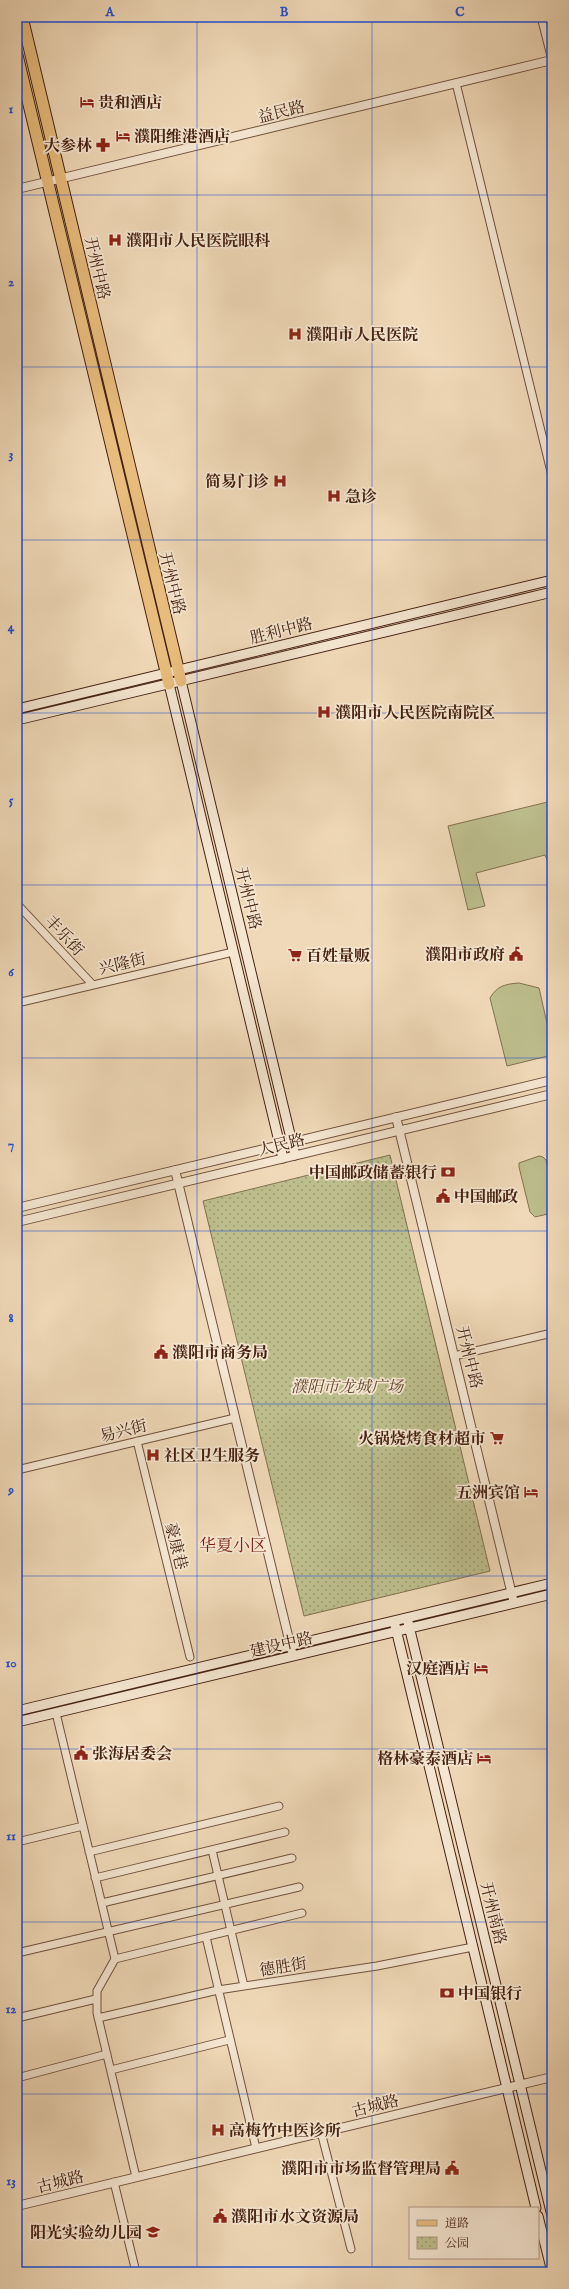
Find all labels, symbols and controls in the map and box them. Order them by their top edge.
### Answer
text: A [105,4,116,21]
text: B [280,4,289,21]
text: C [455,4,465,21]
place label: 贵和酒店 [98,93,162,114]
hotel icon: 贵和酒店 [79,94,95,110]
street label: 益民路 [256,97,307,128]
text: 1 [9,101,14,118]
place label: 濮阳维港酒店 [134,127,230,148]
hotel icon: 濮阳维港酒店 [115,128,131,144]
place label: 大参林 [44,137,92,157]
pharmacy icon: 大参林 [95,137,111,153]
place label: 濮阳市人民医院眼科 [126,231,271,252]
hospital icon: 濮阳市人民医院眼科 [107,232,123,248]
street label: 开州中路 [79,235,113,302]
text: 2 [8,274,14,291]
place label: 濮阳市人民医院 [306,325,418,346]
hospital icon: 濮阳市人民医院 [287,326,303,342]
text: 3 [9,446,14,463]
place label: 简易门诊 [205,473,269,493]
hospital icon: 简易门诊 [272,473,288,489]
hospital icon: 急诊 [326,488,342,504]
place label: 急诊 [345,488,377,508]
street label: 开州中路 [154,550,189,617]
street label: 胜利中路 [248,614,315,649]
text: 4 [8,619,15,636]
place label: 濮阳市人民医院南院区 [335,703,495,724]
hospital icon: 濮阳市人民医院南院区 [316,704,332,720]
text: 5 [9,792,14,809]
street label: 开州中路 [230,865,265,932]
street label: 丰乐街 [40,912,87,961]
place label: 濮阳市政府 [425,945,505,966]
public building icon: 濮阳市政府 [508,946,524,962]
supermarket icon: 百姓量贩 [287,947,303,963]
place label: 百姓量贩 [306,947,370,967]
street label: 兴隆街 [97,950,148,980]
text: 6 [8,964,14,981]
street label: 人民路 [256,1130,307,1161]
text: 7 [8,1137,14,1154]
place label: 中国邮政储蓄银行 [309,1164,437,1184]
bank icon: 中国邮政储蓄银行 [440,1164,456,1180]
public building icon: 中国邮政 [435,1188,451,1204]
place label: 中国邮政 [454,1188,518,1208]
text: 8 [8,1310,14,1327]
street label: 开州中路 [451,1324,486,1391]
place label: 濮阳市商务局 [172,1343,268,1364]
public building icon: 濮阳市商务局 [153,1344,169,1360]
park label: 濮阳市龙城广场 [291,1378,405,1398]
street label: 易兴街 [98,1416,149,1447]
place label: 火锅烧烤食材超市 [358,1429,486,1450]
supermarket icon: 火锅烧烤食材超市 [489,1430,505,1446]
hospital icon: 社区卫生服务 [145,1447,161,1463]
place label: 社区卫生服务 [164,1447,260,1467]
text: 9 [7,1482,14,1499]
place label: 五洲宾馆 [456,1484,520,1504]
hotel icon: 五洲宾馆 [523,1484,539,1500]
street label: 豪康巷 [160,1521,191,1572]
district label: 华夏小区 [199,1536,267,1557]
street label: 建设中路 [248,1629,315,1663]
text: 10 [5,1655,17,1672]
place label: 汉庭酒店 [406,1659,470,1680]
hotel icon: 汉庭酒店 [473,1660,489,1676]
public building icon: 张海居委会 [73,1745,89,1761]
place label: 张海居委会 [92,1745,172,1765]
place label: 格林豪泰酒店 [377,1749,473,1770]
hotel icon: 格林豪泰酒店 [476,1750,492,1766]
text: 11 [6,1828,16,1845]
street label: 开州南路 [475,1880,510,1947]
street label: 德胜街 [258,1954,309,1982]
bank icon: 中国银行 [439,1985,455,2001]
place label: 中国银行 [458,1985,522,2005]
text: 12 [6,2001,16,2018]
street label: 古城路 [350,2091,401,2122]
place label: 高梅竹中医诊所 [229,2121,341,2142]
hospital icon: 高梅竹中医诊所 [210,2122,226,2138]
place label: 濮阳市市场监督管理局 [281,2159,441,2180]
public building icon: 濮阳市市场监督管理局 [444,2160,460,2176]
street label: 古城路 [35,2167,86,2198]
text: 13 [6,2173,16,2190]
place label: 濮阳市水文资源局 [231,2207,359,2228]
legend [409,2207,539,2259]
public building icon: 濮阳市水文资源局 [212,2208,228,2224]
text: 道路 [445,2216,469,2231]
place label: 阳光实验幼儿园 [30,2223,142,2244]
school or university icon: 阳光实验幼儿园 [145,2224,161,2240]
text: 公园 [445,2236,469,2251]

